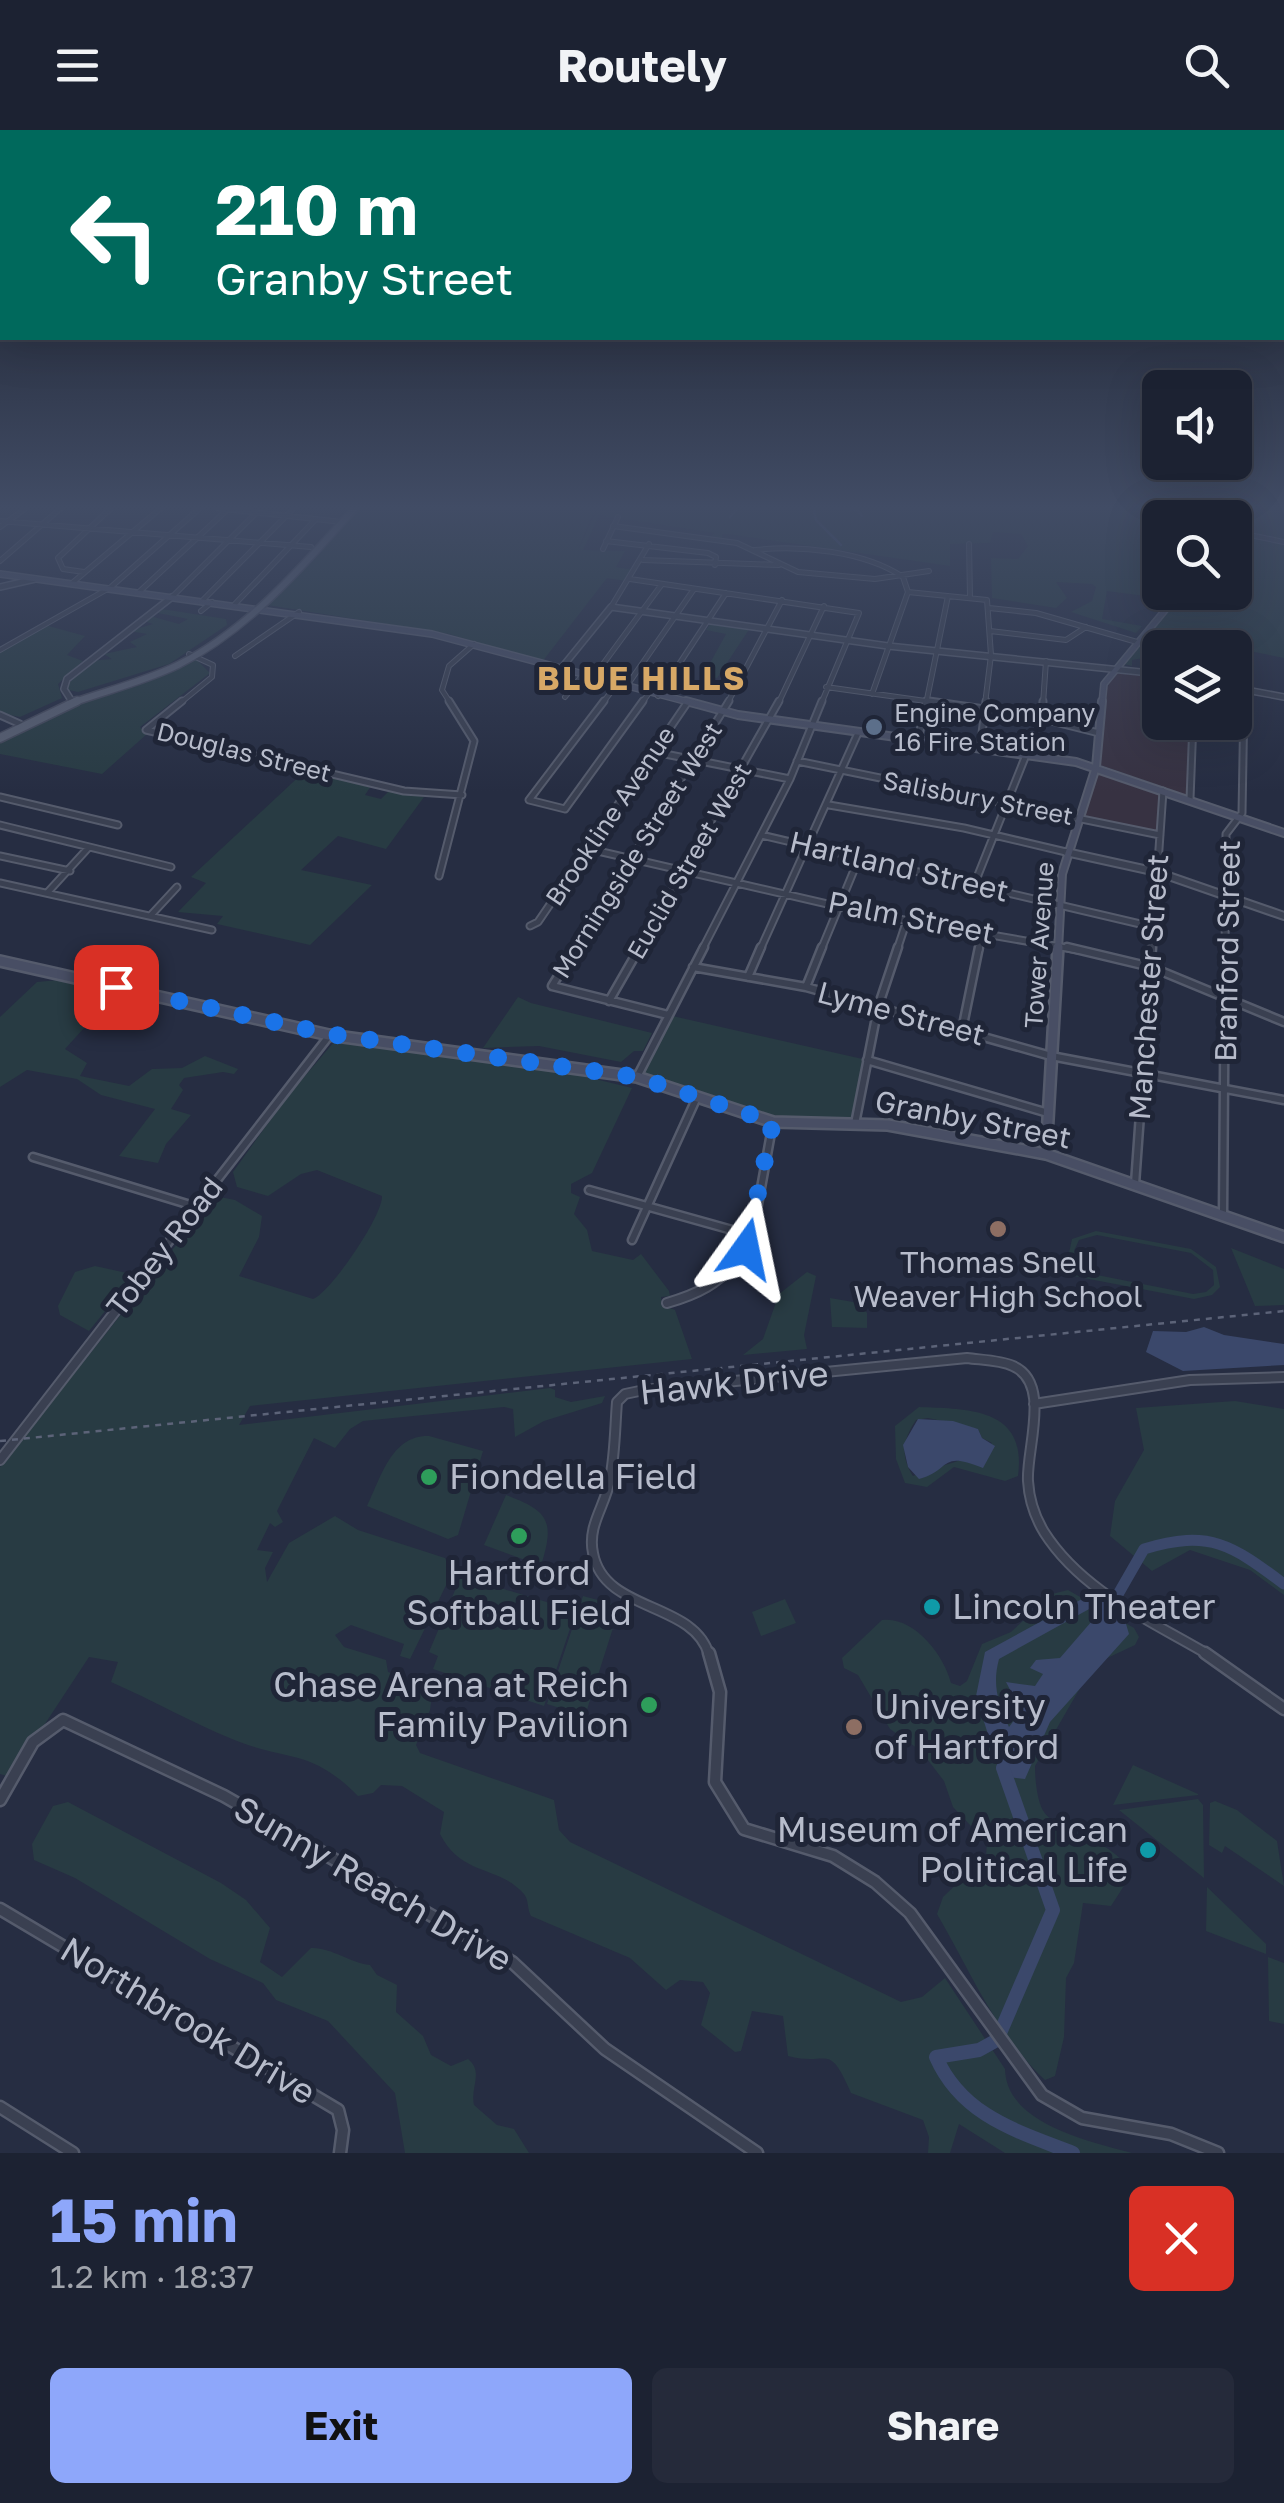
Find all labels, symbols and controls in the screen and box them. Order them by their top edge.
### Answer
icon: menu [50,38,105,93]
text: Routely [557,38,727,92]
icon: search [1179,38,1234,93]
text: 210 m [215,166,418,250]
icon: left [50,170,180,300]
text: Granby Street [215,251,513,305]
map controls [1142,370,1252,740]
button: sound [1142,370,1252,480]
button: search [1142,500,1252,610]
button: layers [1142,630,1252,740]
district label: BLUE HILLS [537,659,747,697]
place label: Engine Company 16 Fire Station [894,697,1095,757]
street label: Douglas Street [154,715,335,788]
street label: Morningside Street West [545,716,728,984]
marker: Engine Company 16 Fire Station [863,716,885,738]
street label: Brookline Avenue [538,720,681,911]
street label: Euclid Street West [620,757,757,964]
street label: Salisbury Street [880,764,1076,831]
street label: Hartland Street [786,823,1012,909]
street label: Branford Street [1207,840,1247,1062]
street label: Manchester Street [1121,853,1175,1121]
street label: Tower Avenue [1017,861,1060,1029]
street label: Palm Street [825,883,997,951]
pin [74,945,159,1030]
icon: arrive [89,960,144,1015]
street label: Lyme Street [814,973,989,1053]
street label: Granby Street [872,1082,1074,1156]
street label: Tobey Road [99,1170,230,1323]
position arrow [694,1197,798,1301]
marker: Thomas Snell Weaver High School [987,1218,1009,1240]
place label: Thomas Snell Weaver High School [854,1244,1143,1314]
street label: Hawk Drive [637,1351,830,1413]
place label: Fiondella Field [449,1455,697,1497]
marker: Fiondella Field [418,1466,440,1488]
marker: Hartford Softball Field [508,1525,530,1547]
place label: Hartford Softball Field [406,1551,632,1633]
place label: Lincoln Theater [952,1585,1215,1627]
marker: Lincoln Theater [921,1596,943,1618]
place label: Chase Arena at Reich Family Pavilion [273,1663,629,1745]
place label: University of Hartford [874,1685,1059,1767]
marker: Chase Arena at Reich Family Pavilion [638,1694,660,1716]
marker: University of Hartford [843,1716,865,1738]
street label: Sunny Reach Drive [227,1786,520,1980]
place label: Museum of American Political Life [777,1808,1128,1890]
marker: Museum of American Political Life [1137,1839,1159,1861]
street label: Northbrook Drive [54,1928,323,2113]
text: 15 min [50,2183,238,2255]
button: close [1129,2186,1234,2291]
text: 1.2 km · 18:37 [50,2257,254,2295]
button: Exit [50,2368,632,2483]
button: Share [652,2368,1234,2483]

